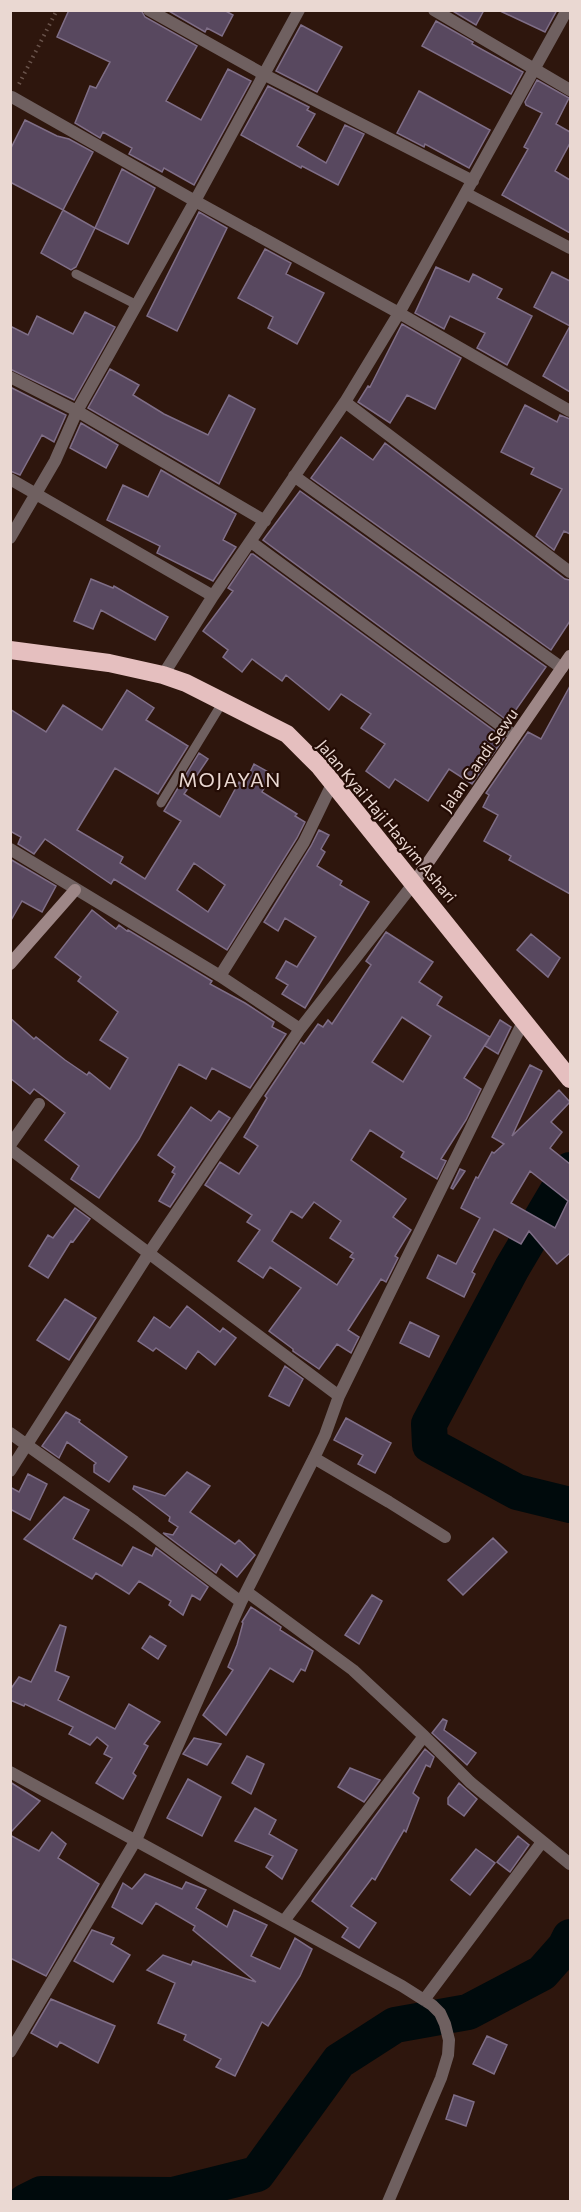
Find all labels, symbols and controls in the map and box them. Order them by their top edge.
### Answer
street label: Jalan Candi Sewu [436,704,521,815]
street label: Jalan Kyai Haji Hasyim Ashari [314,736,461,906]
district label: MOJAYAN [178,767,282,791]

